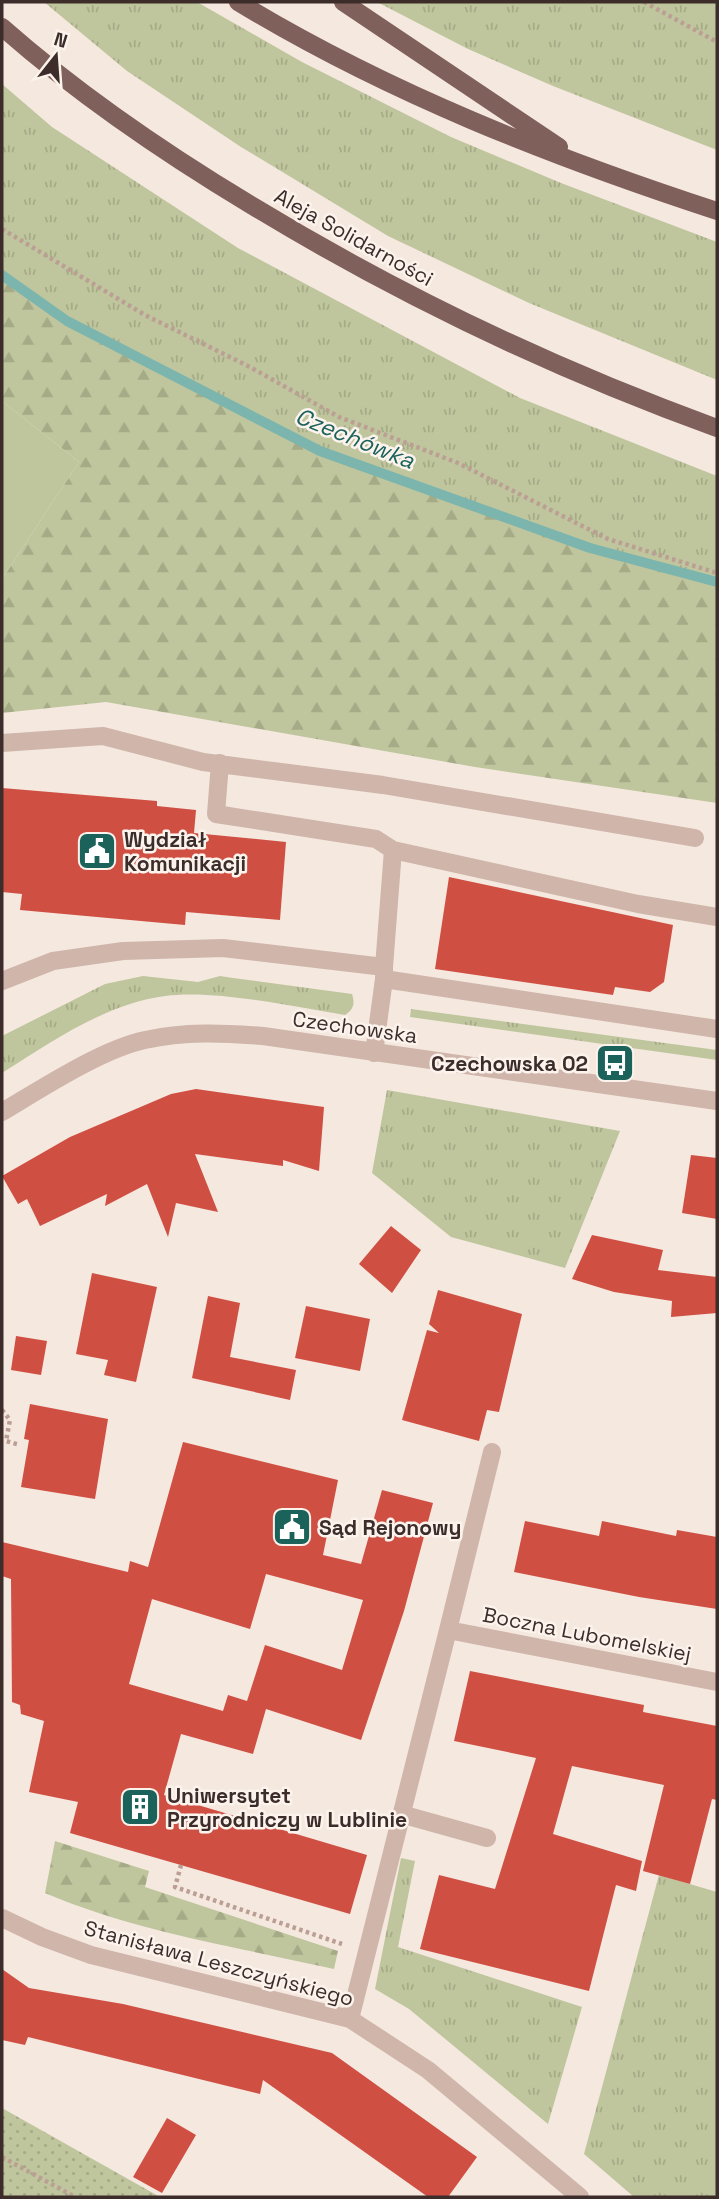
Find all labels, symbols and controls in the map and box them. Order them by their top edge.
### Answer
north arrow [21,21,91,91]
text: N [51,26,71,54]
street label: Aleja Solidarności [270,182,438,292]
water label: Czechówka [291,401,420,476]
place label: Wydział Komunikacji [124,826,246,877]
public building icon: Wydział Komunikacji [76,830,118,872]
street label: Czechowska [291,1005,419,1049]
bus stop icon: Czechowska 02 [594,1042,636,1084]
place label: Czechowska 02 [431,1050,588,1077]
public building icon: Sąd Rejonowy [271,1506,313,1548]
place label: Sąd Rejonowy [319,1514,461,1541]
street label: Boczna Lubomelskiej [480,1601,694,1667]
place label: Uniwersytet Przyrodniczy w Lublinie [167,1782,407,1833]
building icon: Uniwersytet Przyrodniczy w Lublinie [119,1786,161,1828]
street label: Stanisława Leszczyńskiego [81,1914,357,2012]

